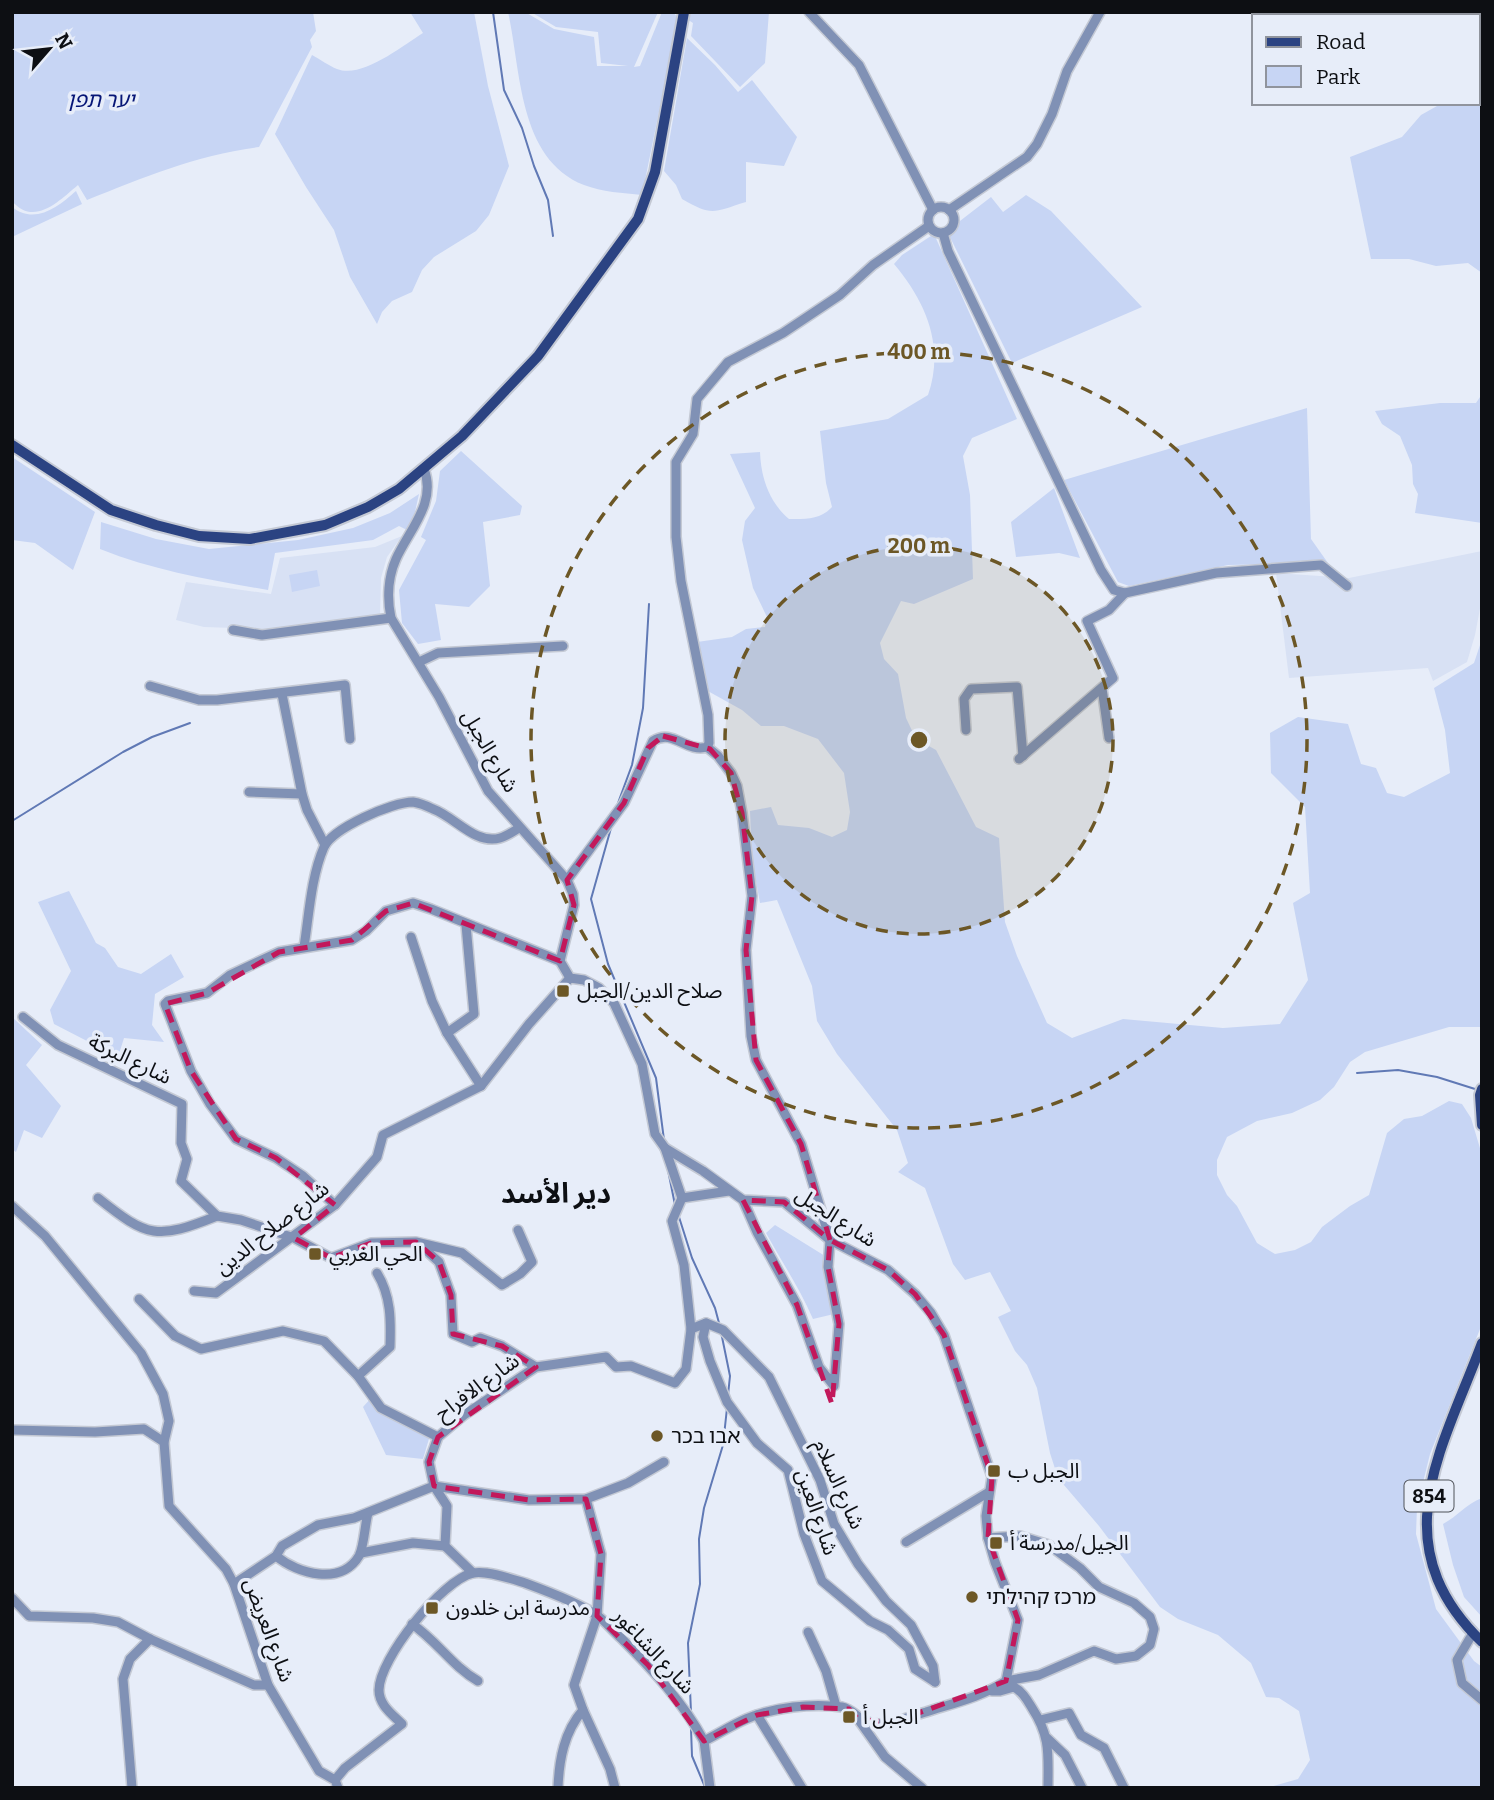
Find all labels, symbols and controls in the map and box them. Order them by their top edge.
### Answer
north arrow [14,14,84,84]
legend [1252,14,1480,105]
text: N [50,29,77,53]
text: Road [1316,29,1365,55]
text: Park [1316,64,1360,90]
park label: יער תפן [67,87,136,113]
text: 400 m [887,339,951,365]
text: 200 m [888,533,950,559]
street label: شارع الجبل [454,705,524,798]
centre of rings [907,728,931,752]
place label: صلاح الدين/الجبل [577,978,722,1006]
marker: صلاح الدين/الجبل [555,983,571,999]
street label: شارع البركة [83,1028,176,1092]
street label: شارع صلاح الدين [210,1175,335,1282]
district label: دير الأسد [501,1177,611,1210]
street label: شارع الجبل [789,1181,881,1254]
place label: الحي الغربي [329,1241,423,1270]
marker: الحي الغربي [307,1246,323,1262]
street label: شارع الافراح [430,1348,525,1428]
place label: אבו בכר [671,1423,741,1449]
marker: אבו בכר [649,1428,665,1444]
street label: شارع السلام [805,1435,870,1534]
place label: الجبل ب [1008,1458,1079,1484]
marker: الجبل ب [986,1463,1002,1479]
street label: شارع العين [788,1465,844,1559]
road number: 854 [1404,1480,1454,1512]
place label: الجيل/مدرسة أ [1010,1530,1129,1556]
marker: الجيل/مدرسة أ [988,1535,1004,1551]
street label: شارع العريض [236,1574,300,1686]
place label: מרכז קהילתי [986,1584,1096,1610]
marker: מרכז קהילתי [964,1589,980,1605]
place label: مدرسة ابن خلدون [446,1595,590,1621]
marker: مدرسة ابن خلدون [424,1600,440,1616]
street label: شارع الشاغور [606,1602,700,1701]
place label: الجبل أ [863,1704,919,1730]
marker: الجبل أ [841,1709,857,1725]

